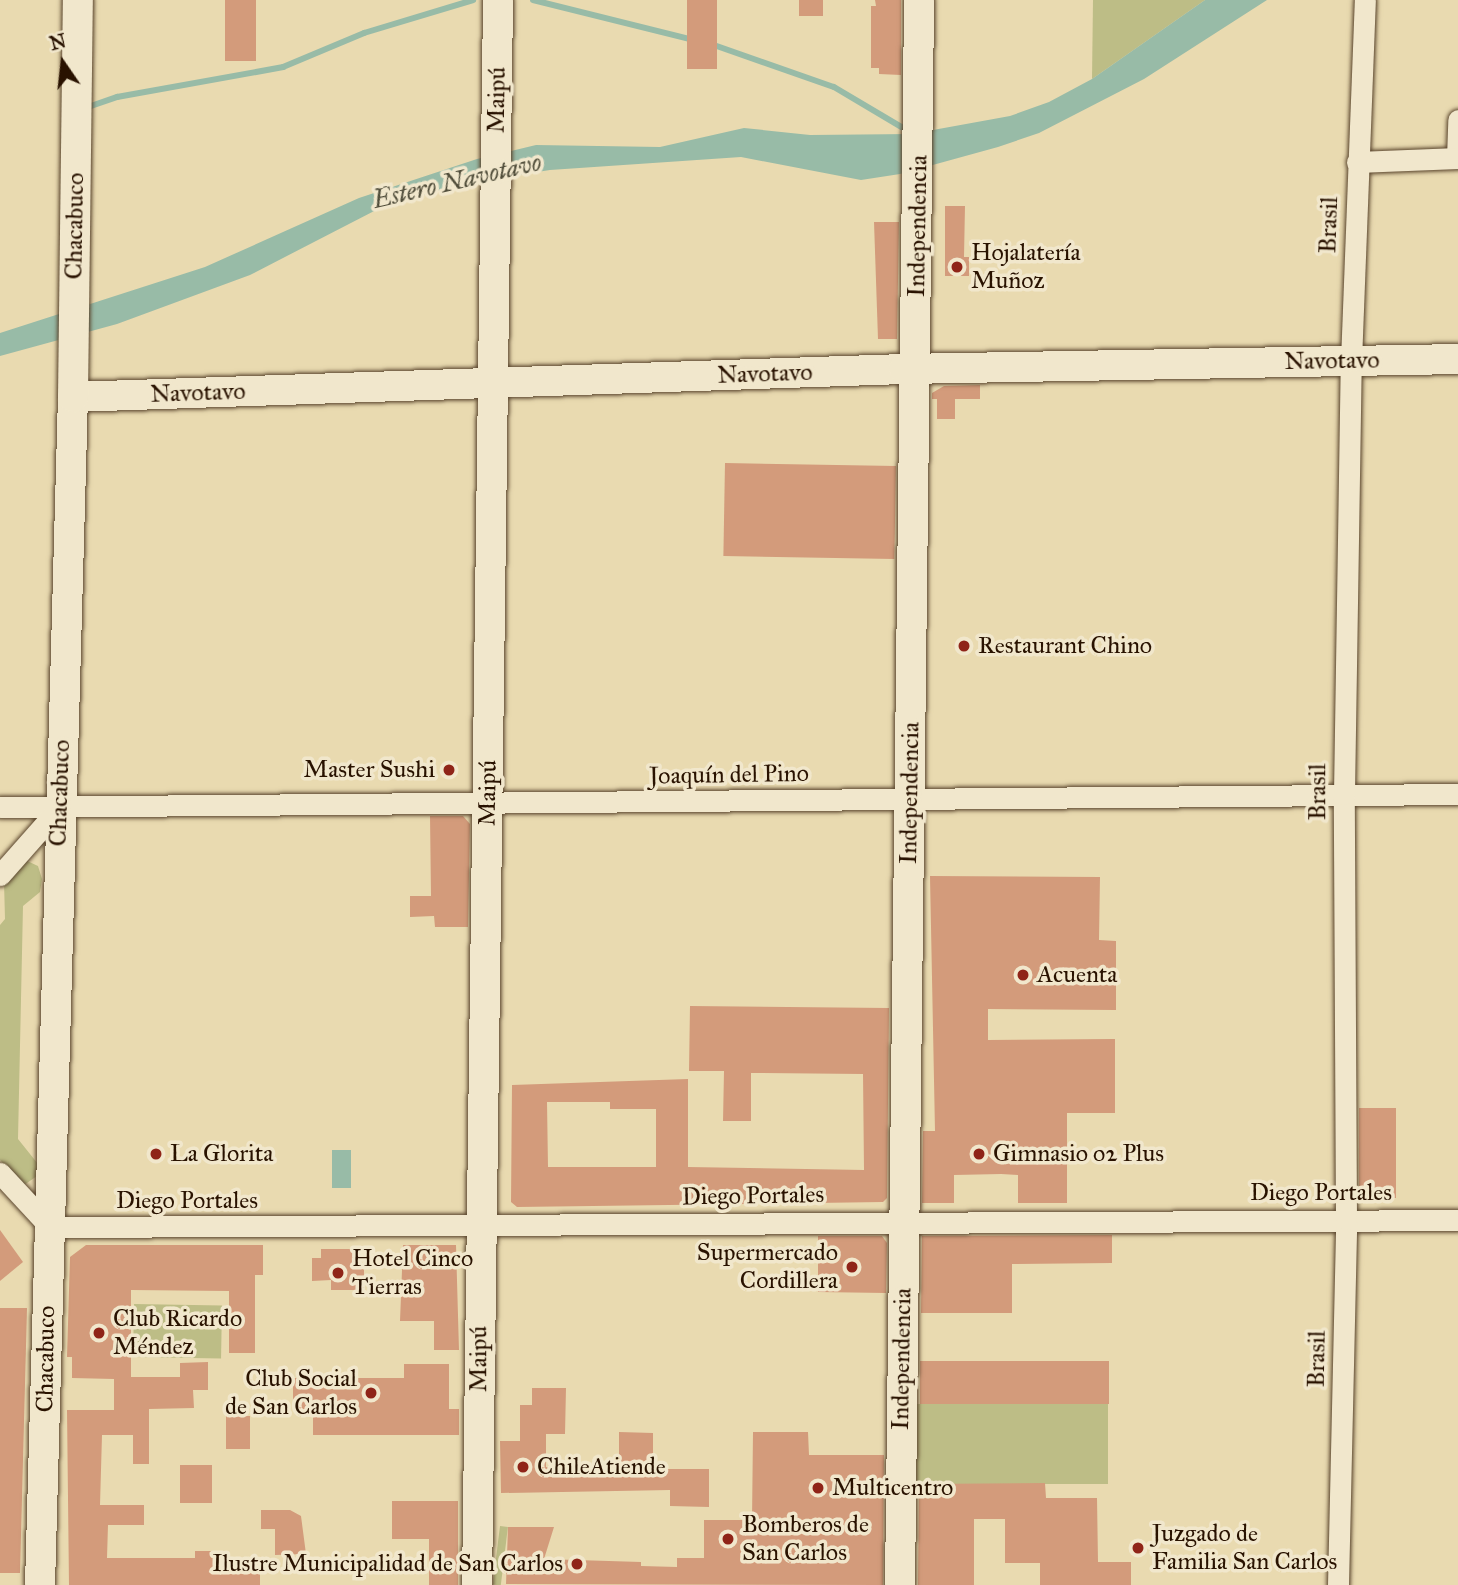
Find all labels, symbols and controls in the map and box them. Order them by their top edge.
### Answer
north arrow [28,28,98,98]
text: N [47,29,68,55]
street label: Maipú [482,67,512,133]
water label: Estero Navotavo [369,146,545,216]
street label: Independencia [902,155,934,297]
street label: Chacabuco [60,172,90,280]
street label: Brasil [1314,196,1344,254]
place label: Hojalatería Muñoz [971,239,1081,295]
marker: Hojalatería Muñoz [949,259,965,275]
street label: Navotavo [1284,346,1380,376]
street label: Navotavo [717,358,813,390]
street label: Navotavo [150,377,246,409]
place label: Restaurant Chino [978,632,1152,660]
marker: Restaurant Chino [956,638,972,654]
street label: Independencia [894,722,926,864]
street label: Chacabuco [44,739,76,847]
place label: Master Sushi [303,756,435,784]
street label: Joaquín del Pino [649,759,809,791]
street label: Maipú [473,760,503,826]
marker: Master Sushi [441,762,457,778]
street label: Brasil [1304,764,1332,820]
place label: Acuenta [1037,961,1117,989]
marker: Acuenta [1015,967,1031,983]
place label: La Glorita [170,1140,273,1168]
place label: Gimnasio o2 Plus [993,1140,1164,1168]
marker: La Glorita [148,1146,164,1162]
marker: Gimnasio o2 Plus [971,1146,987,1162]
street label: Diego Portales [1250,1179,1392,1207]
street label: Diego Portales [682,1180,824,1212]
street label: Diego Portales [116,1187,258,1215]
place label: Supermercado Cordillera [697,1239,838,1295]
place label: Hotel Cinco Tierras [352,1245,473,1301]
marker: Supermercado Cordillera [844,1259,860,1275]
marker: Hotel Cinco Tierras [330,1265,346,1281]
street label: Independencia [886,1288,918,1430]
street label: Chacabuco [31,1305,61,1413]
place label: Club Ricardo Méndez [113,1305,242,1361]
marker: Club Ricardo Méndez [91,1325,107,1341]
street label: Maipú [465,1326,493,1392]
street label: Brasil [1302,1330,1332,1388]
place label: Club Social de San Carlos [225,1365,357,1421]
marker: Club Social de San Carlos [363,1385,379,1401]
place label: ChileAtiende [537,1453,666,1481]
marker: ChileAtiende [515,1459,531,1475]
place label: Multicentro [832,1474,953,1502]
marker: Multicentro [810,1480,826,1496]
place label: Bomberos de San Carlos [742,1511,869,1567]
place label: Juzgado de Familia San Carlos [1152,1520,1337,1576]
marker: Bomberos de San Carlos [720,1531,736,1547]
marker: Juzgado de Familia San Carlos [1130,1540,1146,1556]
place label: Ilustre Municipalidad de San Carlos [212,1550,563,1578]
marker: Ilustre Municipalidad de San Carlos [569,1556,585,1572]

